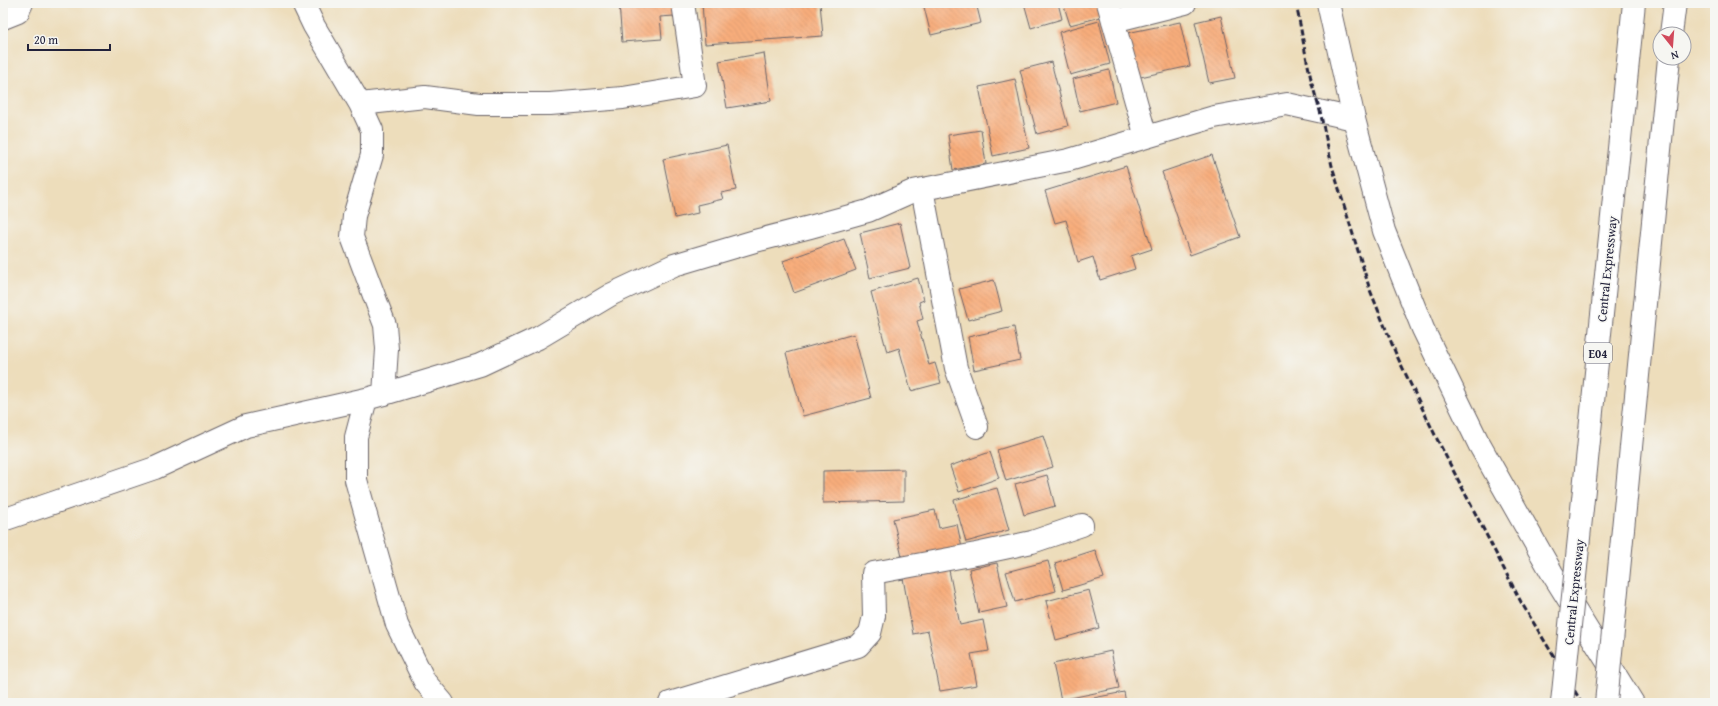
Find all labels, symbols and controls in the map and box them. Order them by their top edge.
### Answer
scale bar [28,26,110,52]
north arrow [1652,26,1692,66]
text: 20 m [34,31,58,48]
text: N [1668,47,1681,64]
street label: Central Expressway [1592,215,1622,323]
road number: E04 [1584,343,1612,363]
street label: Central Expressway [1559,538,1589,646]

